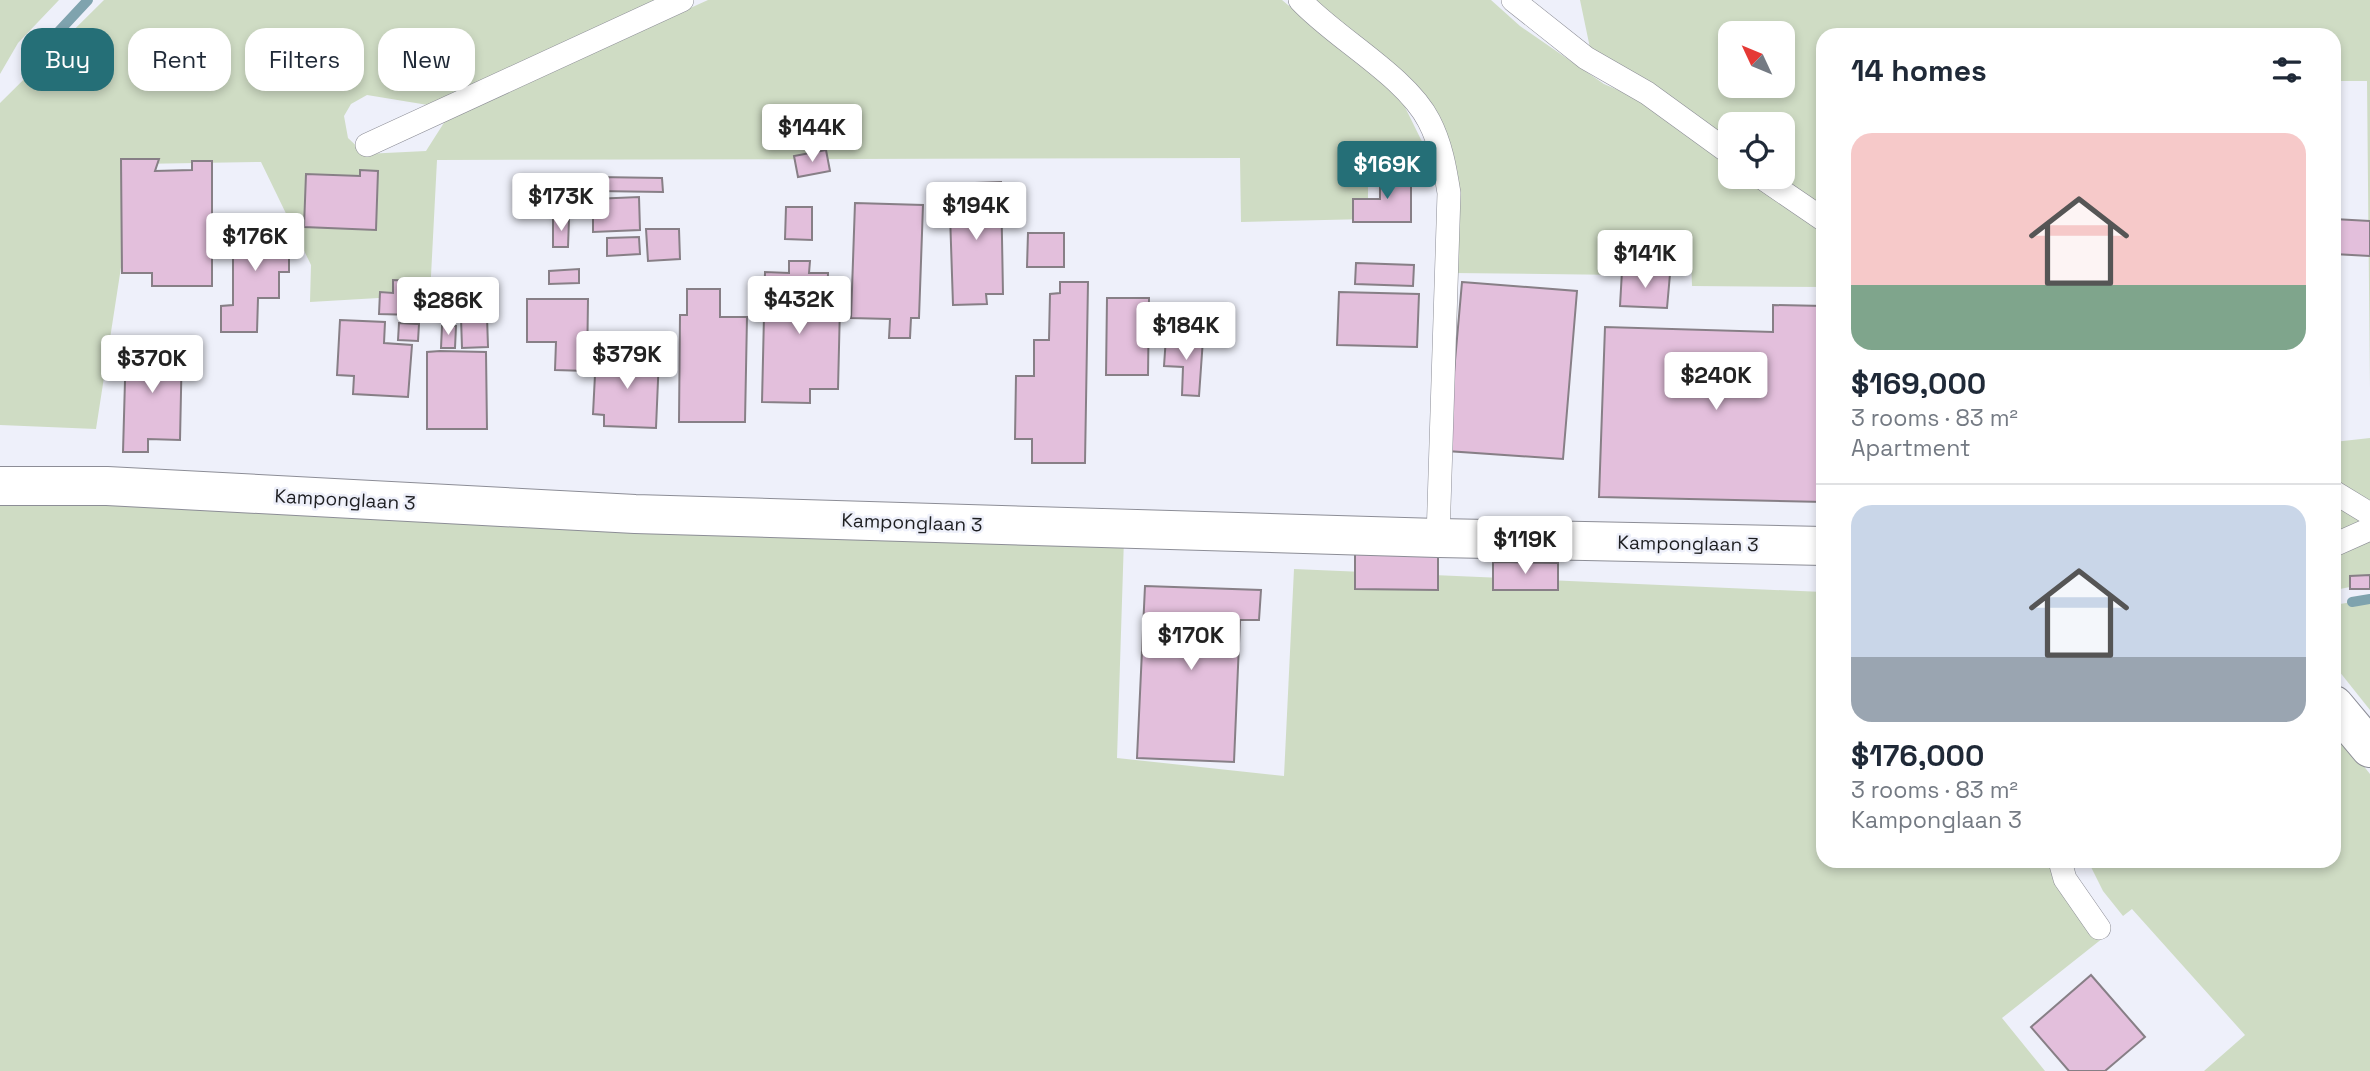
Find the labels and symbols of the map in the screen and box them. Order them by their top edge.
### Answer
north arrow [1718,21,1796,98]
pin: $144K [763,104,861,164]
pin: $169K [1338,142,1436,201]
pin: $173K [512,174,610,233]
pin: $194K [927,182,1025,242]
pin: $176K [206,214,304,273]
pin: $141K [1596,230,1694,290]
pin: $432K [750,276,848,336]
pin: $286K [399,278,497,337]
pin: $184K [1137,302,1235,362]
pin: $379K [578,332,676,391]
pin: $370K [103,336,201,395]
pin: $240K [1667,352,1765,412]
street label: Kamponglaan 3 [274,483,416,516]
street label: Kamponglaan 3 [841,508,983,537]
pin: $119K [1476,516,1574,576]
street label: Kamponglaan 3 [1617,530,1759,557]
pin: $170K [1142,612,1240,672]

